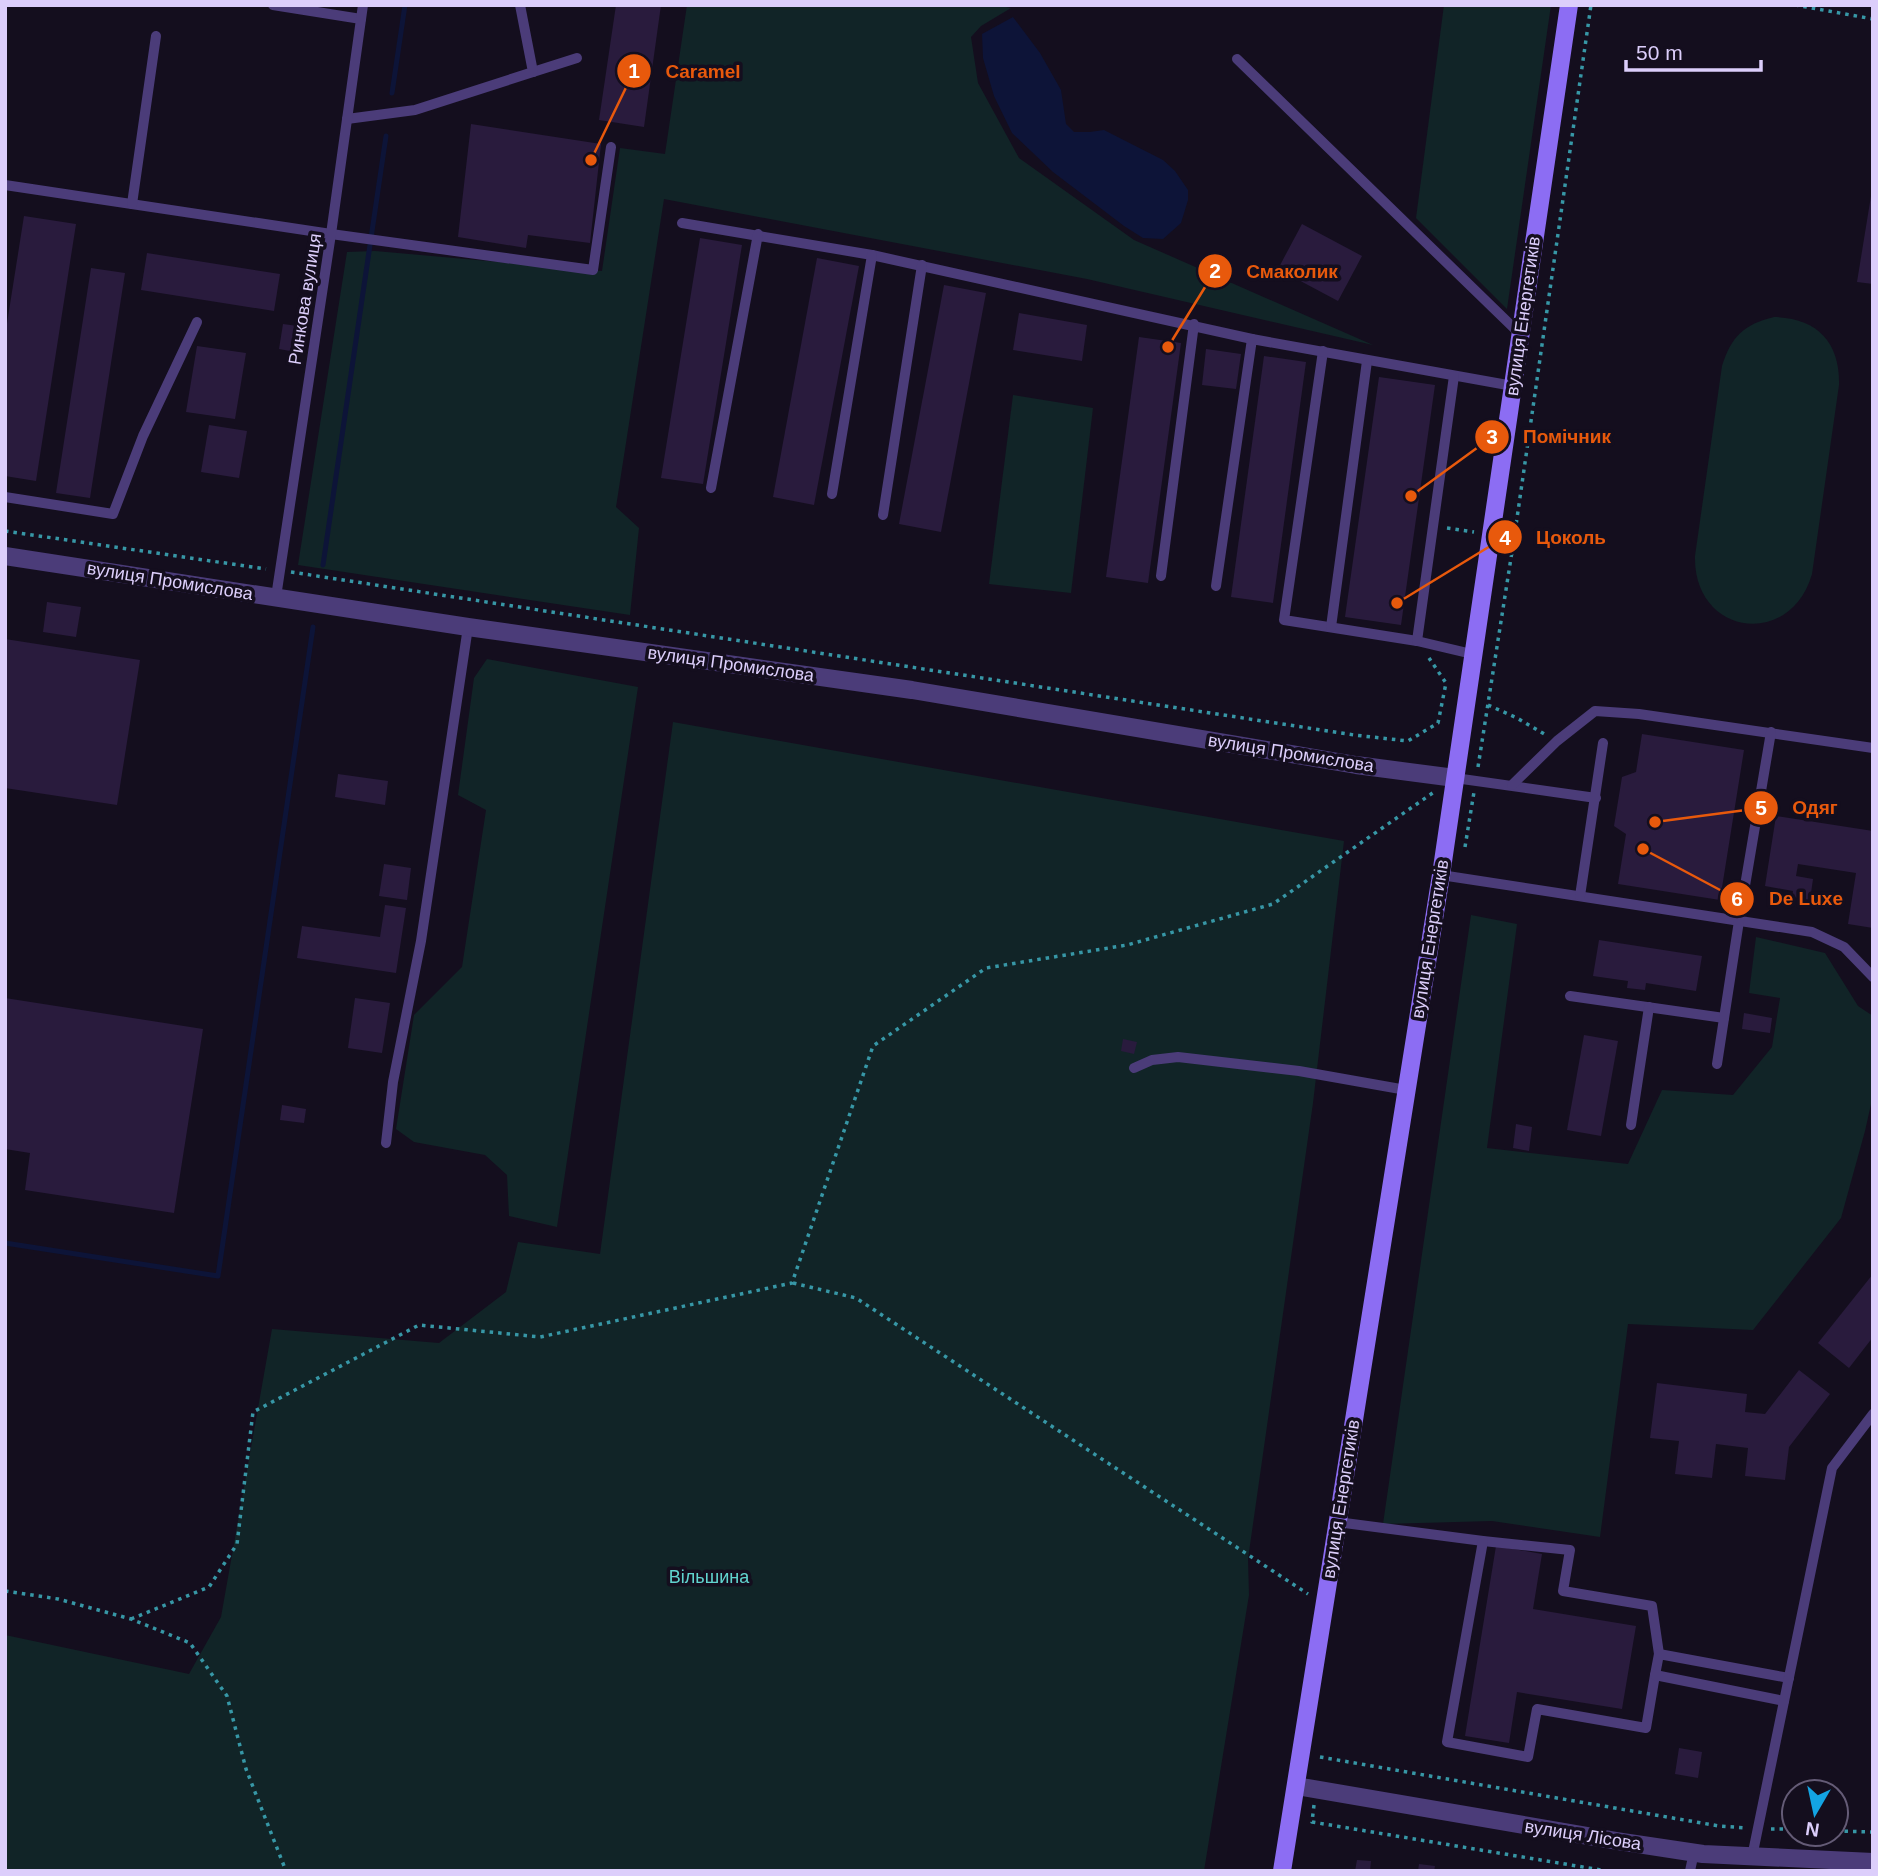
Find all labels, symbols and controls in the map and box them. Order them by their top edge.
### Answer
scale bar [1626,28,1761,72]
text: 50 m [1636,41,1683,64]
callout: Caramel [617,51,755,91]
text: 1 [628,59,640,82]
text: Caramel [666,61,741,82]
street label: Ринкова вулиця [285,232,325,366]
street label: вулиця Енергетиків [1502,235,1544,397]
callout: Смаколик [1198,251,1352,291]
text: 2 [1209,259,1221,282]
text: Смаколик [1246,261,1338,282]
callout: Помічник [1474,417,1625,457]
text: 3 [1486,425,1498,448]
text: Помічник [1523,426,1612,447]
callout: Цоколь [1487,517,1620,557]
text: 4 [1499,526,1511,549]
text: Цоколь [1536,527,1606,548]
street label: вулиця Промислова [86,558,255,604]
street label: вулиця Промислова [646,642,816,686]
street label: вулиця Промислова [1207,730,1376,776]
callout: Одяг [1744,788,1852,828]
text: 5 [1755,796,1767,819]
text: Одяг [1792,797,1838,818]
street label: вулиця Енергетиків [1408,858,1452,1020]
callout: De Luxe [1720,879,1857,919]
text: 6 [1731,887,1743,910]
text: De Luxe [1769,888,1843,909]
street label: вулиця Енергетиків [1319,1418,1363,1580]
park label: Вільшина [669,1567,750,1587]
north arrow [1780,1778,1850,1848]
street label: вулиця Лісова [1523,1816,1644,1854]
text: N [1804,1818,1821,1841]

